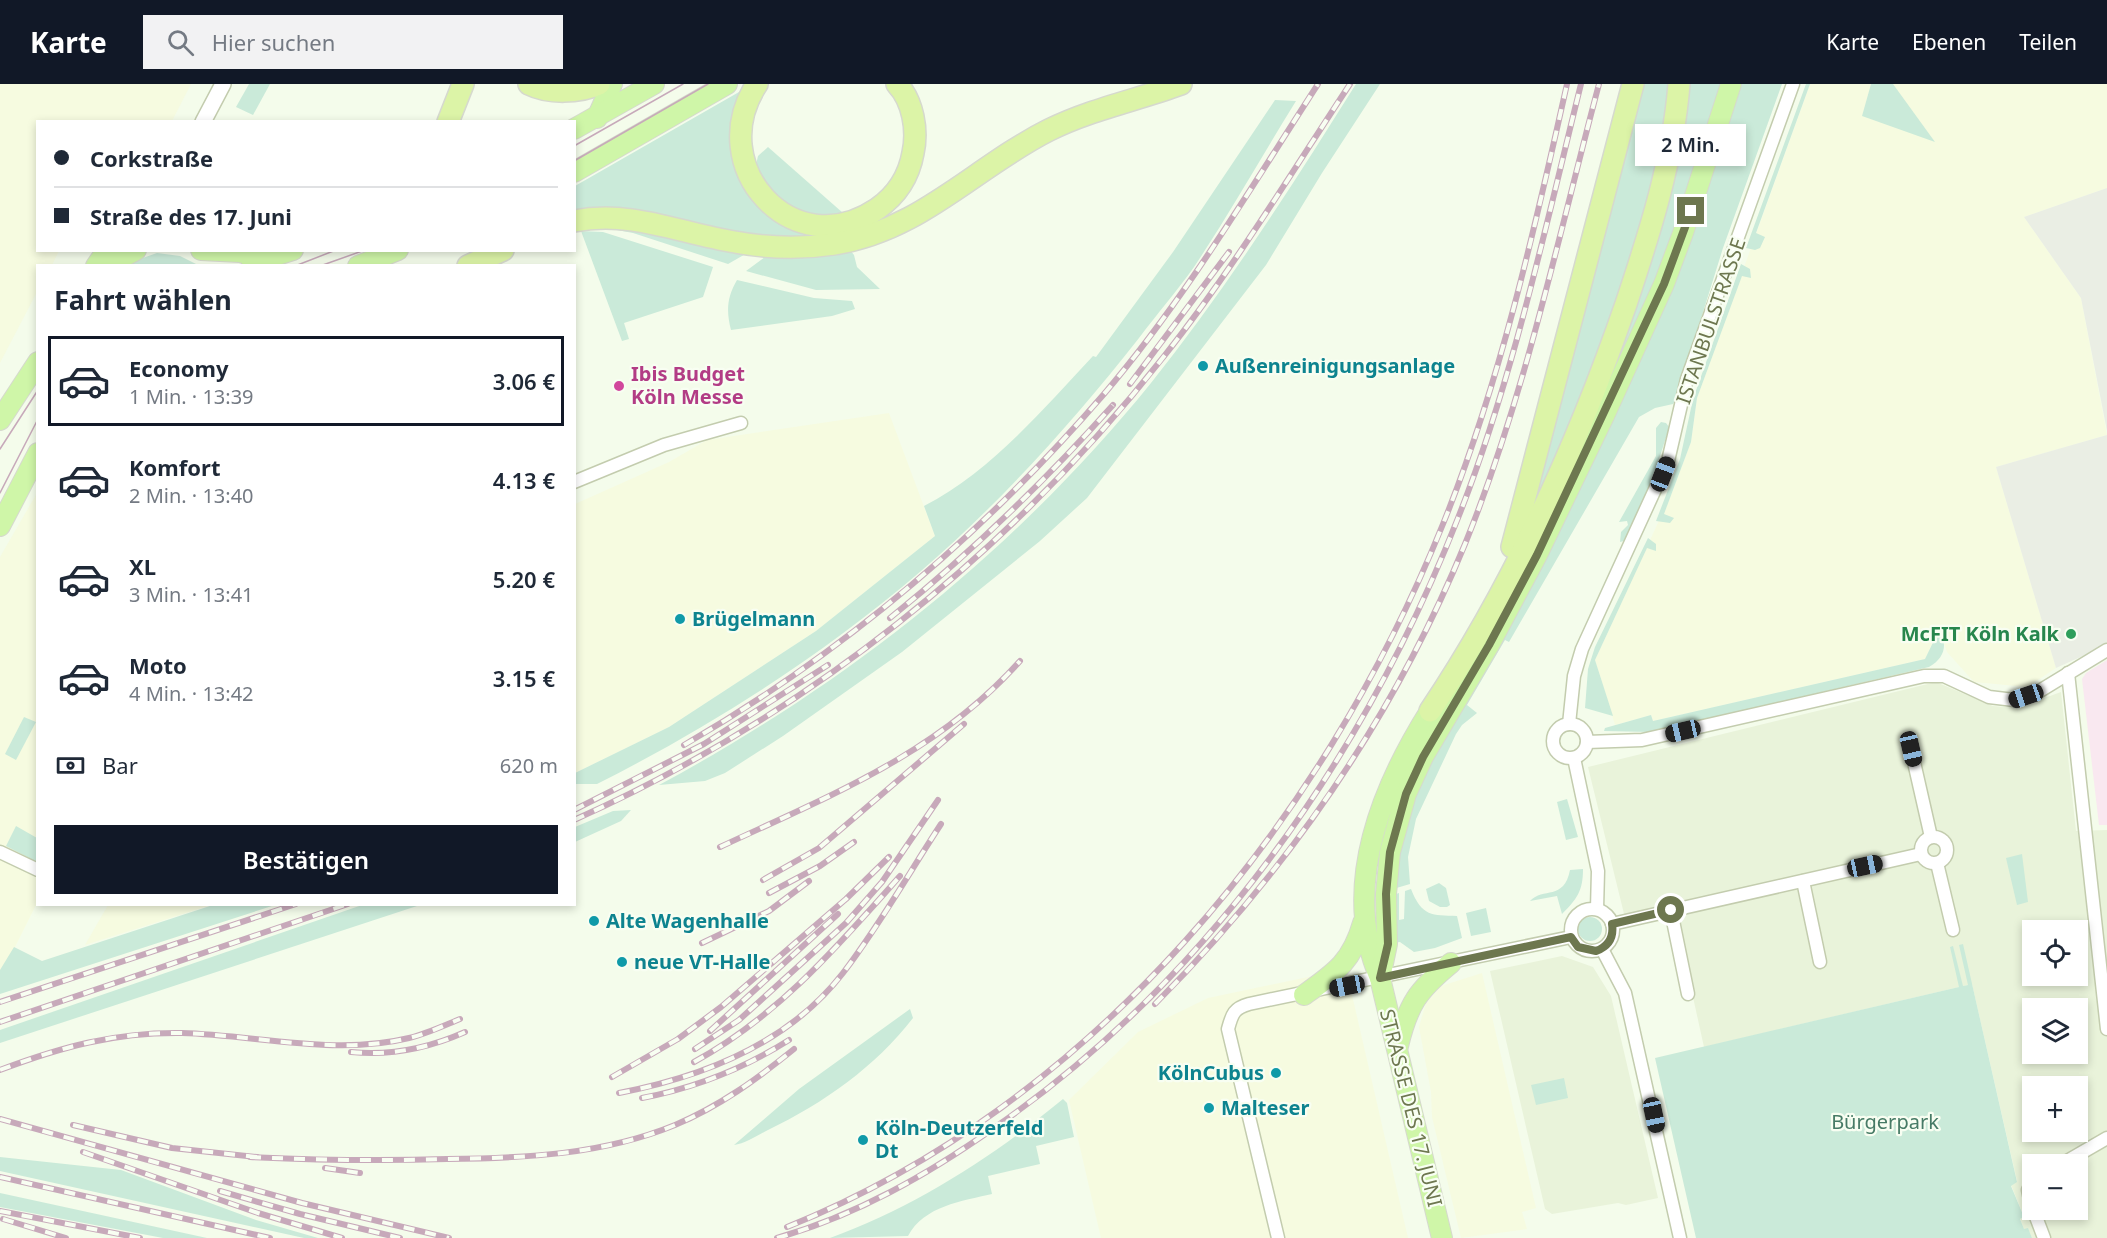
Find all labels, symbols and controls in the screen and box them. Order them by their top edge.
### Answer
search box [143,15,563,69]
text: Karte [30,23,107,61]
icon: search [164,26,197,59]
text: Hier suchen [212,27,335,57]
text: Karte [1826,28,1879,56]
text: Ebenen [1912,28,1986,56]
text: Teilen [2019,28,2077,56]
callout: 2 Min. [1636,124,1746,166]
text: 2 Min. [1661,131,1720,158]
text: Corkstraße [90,143,213,173]
route end [1677,197,1704,224]
text: Straße des 17. Juni [90,201,292,231]
street label: ISTANBULSTRASSE [1669,234,1752,407]
text: Fahrt wählen [54,281,232,318]
place label: Außenreinigungsanlage [1215,352,1455,379]
text: Economy [129,353,228,383]
icon: car [57,354,111,408]
marker: Außenreinigungsanlage [1196,359,1210,373]
place label: Ibis Budget Köln Messe [631,360,745,410]
text: 3.06 € [493,366,555,396]
marker: Ibis Budget Köln Messe [612,379,626,393]
text: 1 Min. · 13:39 [129,383,254,410]
text: Komfort [129,452,220,482]
icon: car [57,453,111,507]
car [1648,454,1678,494]
text: 4.13 € [493,465,555,495]
text: 2 Min. · 13:40 [129,482,254,509]
text: XL [129,551,156,581]
icon: car [57,552,111,606]
text: 5.20 € [493,564,555,594]
text: 3 Min. · 13:41 [129,581,254,608]
place label: Brügelmann [692,605,815,632]
marker: Brügelmann [673,612,687,626]
place label: McFIT Köln Kalk [1901,620,2060,647]
marker: McFIT Köln Kalk [2064,627,2078,641]
text: Moto [129,650,187,680]
icon: car [57,651,111,705]
text: 3.15 € [493,663,555,693]
text: 4 Min. · 13:42 [129,680,254,707]
car [2006,682,2046,710]
car [1663,718,1703,744]
car [1898,729,1924,769]
icon: cash [54,749,87,782]
text: Bar [102,750,138,780]
text: 620 m [500,752,558,779]
button: Bestätigen [54,825,558,894]
car [1846,853,1884,879]
route start [1657,896,1684,923]
place label: Alte Wagenhalle [606,907,769,934]
marker: Alte Wagenhalle [587,914,601,928]
map controls [2022,920,2088,1220]
button: locate [2022,920,2088,986]
place label: neue VT-Halle [634,948,770,975]
marker: neue VT-Halle [615,955,629,969]
car [1328,974,1366,998]
button: layers [2022,998,2088,1064]
street label: STRASSE DES 17. JUNI [1374,1006,1449,1210]
place label: KölnCubus [1158,1059,1264,1086]
marker: KölnCubus [1269,1066,1283,1080]
button: + [2022,1076,2088,1142]
place label: Malteser [1221,1094,1309,1121]
car [1641,1096,1667,1134]
marker: Malteser [1202,1101,1216,1115]
park label: Bürgerpark [1831,1108,1939,1135]
place label: Köln-Deutzerfeld Dt [875,1114,1043,1164]
marker: Köln-Deutzerfeld Dt [856,1133,870,1147]
button: − [2022,1154,2088,1220]

